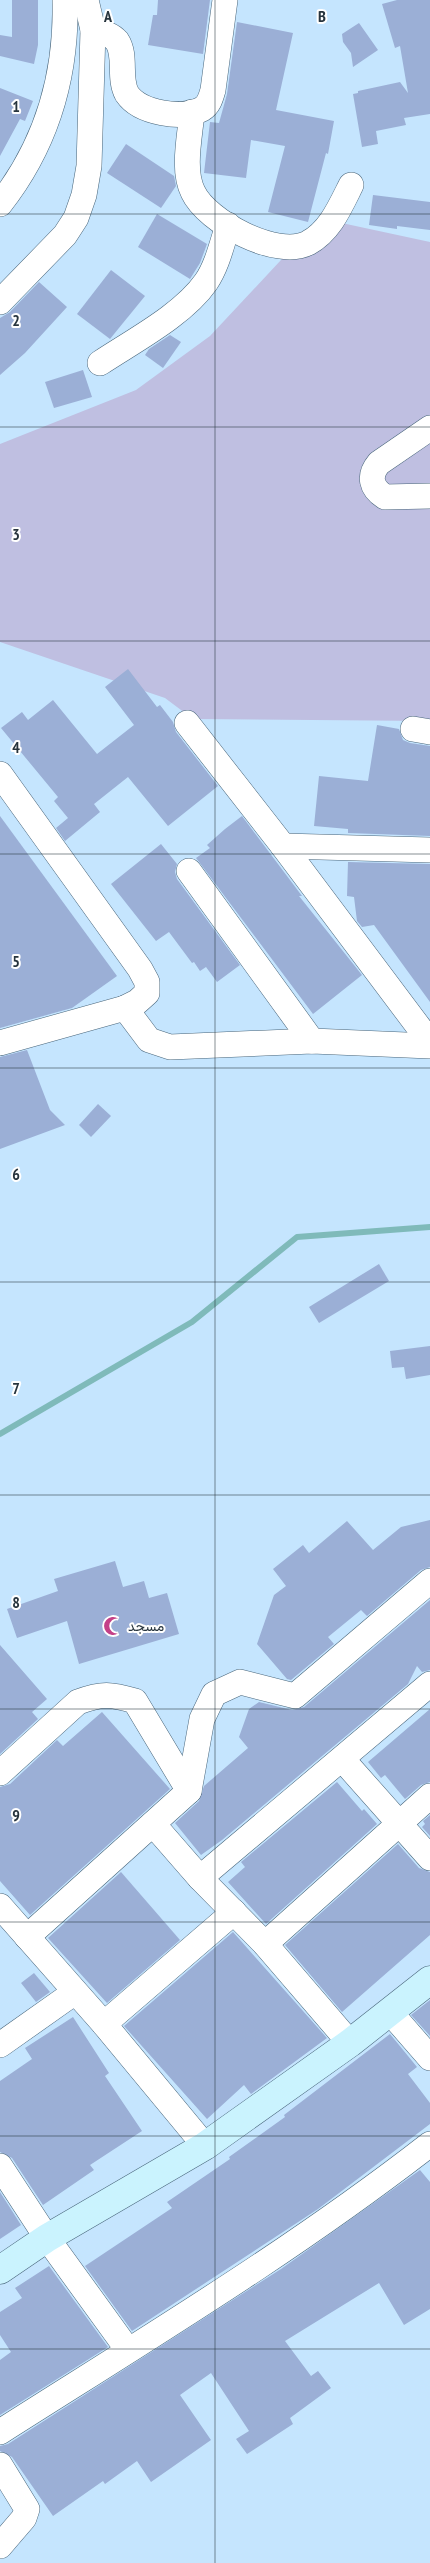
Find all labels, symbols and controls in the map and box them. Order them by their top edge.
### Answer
text: A [103,6,113,26]
text: B [318,6,326,26]
text: 1 [12,96,20,116]
text: 2 [12,310,20,330]
text: 3 [12,524,20,544]
text: 4 [12,737,20,757]
text: 5 [12,951,20,971]
text: 6 [12,1164,20,1184]
text: 7 [12,1378,20,1398]
text: 8 [12,1592,20,1612]
mosque icon: مسجد [102,1615,124,1637]
place label: مسجد [128,1617,164,1635]
text: 9 [12,1805,20,1825]

